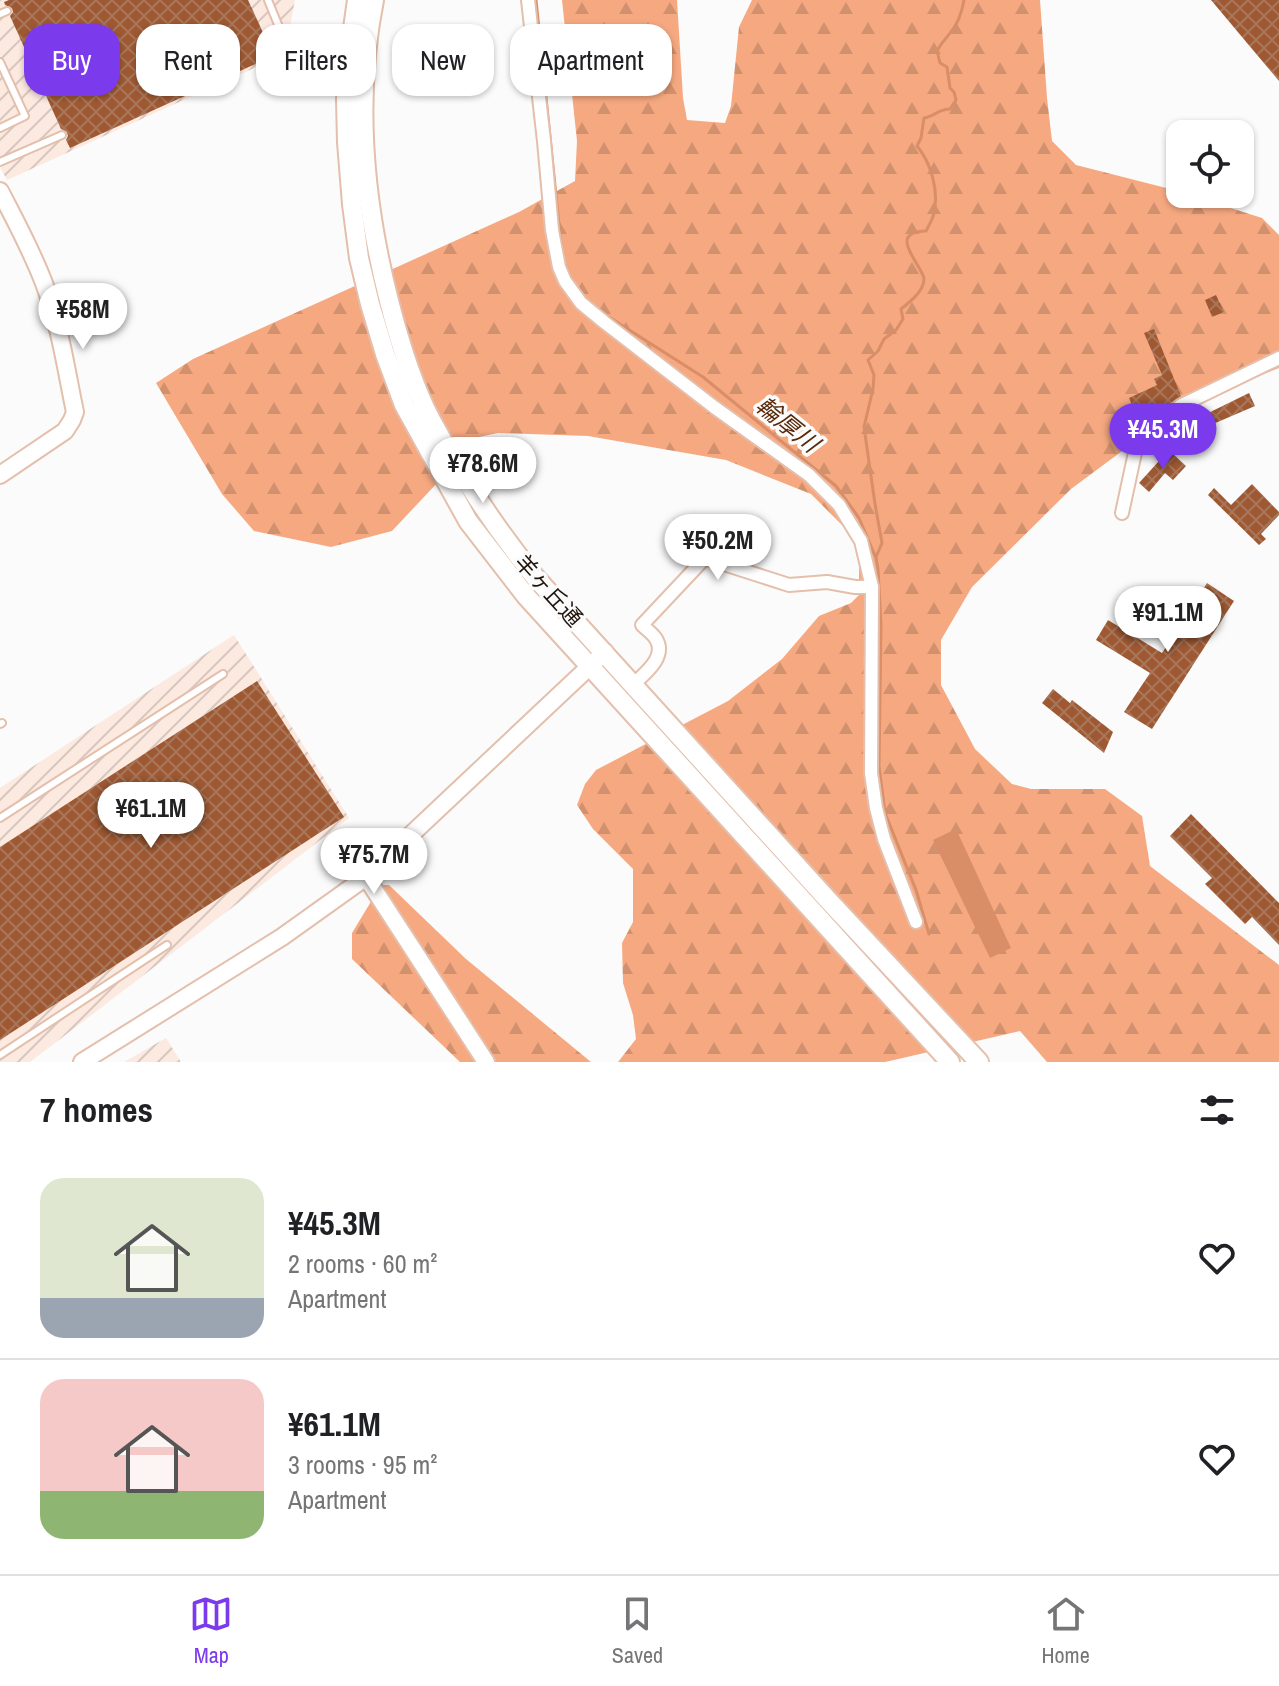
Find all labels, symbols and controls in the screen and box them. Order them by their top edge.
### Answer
chip: Buy [24,24,120,96]
chip: Rent [136,24,240,96]
chip: Filters [256,24,376,96]
chip: New [392,24,494,96]
chip: Apartment [510,24,672,96]
map controls [1166,120,1254,208]
button: locate [1166,120,1254,208]
pin: ¥58M [36,283,130,351]
text: ¥58M [56,291,110,326]
water label: 輪厚川 [750,389,828,461]
pin: ¥45.3M [1098,403,1228,471]
text: ¥45.3M [1127,411,1199,446]
pin: ¥78.6M [418,437,548,505]
text: ¥78.6M [447,445,519,480]
pin: ¥50.2M [653,514,783,582]
text: ¥50.2M [682,522,754,557]
street label: 羊ヶ丘通 [508,547,590,633]
pin: ¥91.1M [1103,586,1233,654]
text: ¥91.1M [1132,594,1204,629]
pin: ¥61.1M [86,782,216,850]
text: ¥61.1M [115,790,187,825]
pin: ¥75.7M [309,828,439,896]
text: ¥75.7M [338,836,410,871]
text: 7 homes [40,1087,153,1133]
icon: filters [1195,1088,1239,1132]
text: ¥45.3M [288,1200,381,1246]
icon: home [104,1210,200,1306]
icon: heart [1195,1236,1239,1280]
text: 2 rooms · 60 m² [288,1246,437,1281]
text: Apartment [288,1281,386,1316]
text: ¥61.1M [288,1401,381,1447]
icon: home [104,1411,200,1507]
icon: heart [1195,1437,1239,1481]
text: 3 rooms · 95 m² [288,1447,437,1482]
text: Apartment [288,1482,386,1517]
tab: Map [189,1592,233,1670]
tab: Saved [612,1592,663,1670]
tab: Home [1042,1592,1090,1670]

